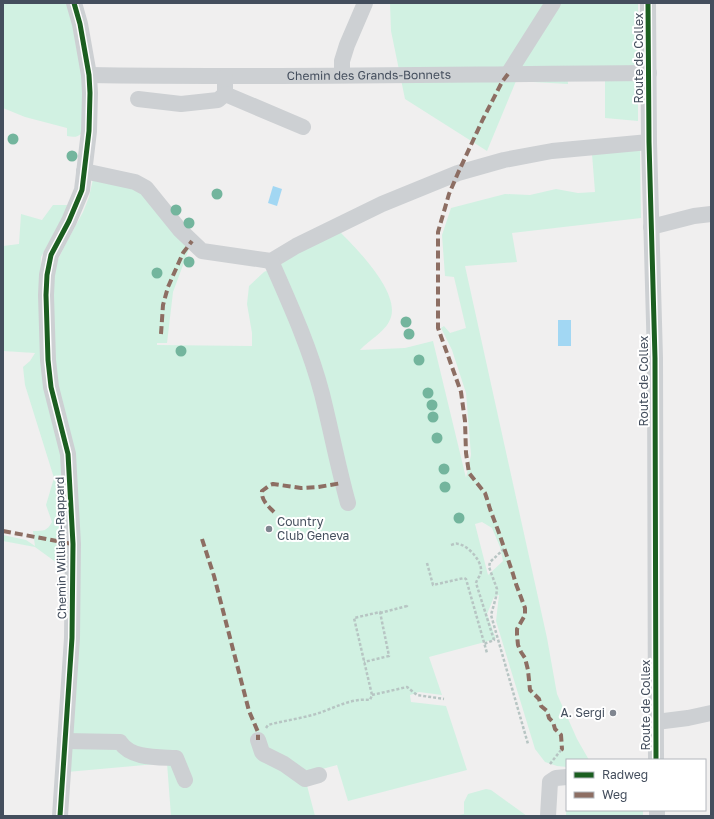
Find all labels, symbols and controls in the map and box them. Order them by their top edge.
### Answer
street label: Route de Collex [631,12,646,103]
street label: Chemin des Grands-Bonnets [287,67,451,83]
street label: Route de Collex [636,335,651,426]
street label: Chemin William-Rappard [52,477,69,619]
place label: Country Club Geneva [277,514,349,543]
marker: Country Club Geneva [264,524,274,534]
street label: Route de Collex [638,659,653,750]
place label: A. Sergi [560,705,605,720]
marker: A. Sergi [608,708,618,718]
legend [566,759,706,811]
text: Radweg [602,767,648,782]
text: Weg [602,787,627,802]

